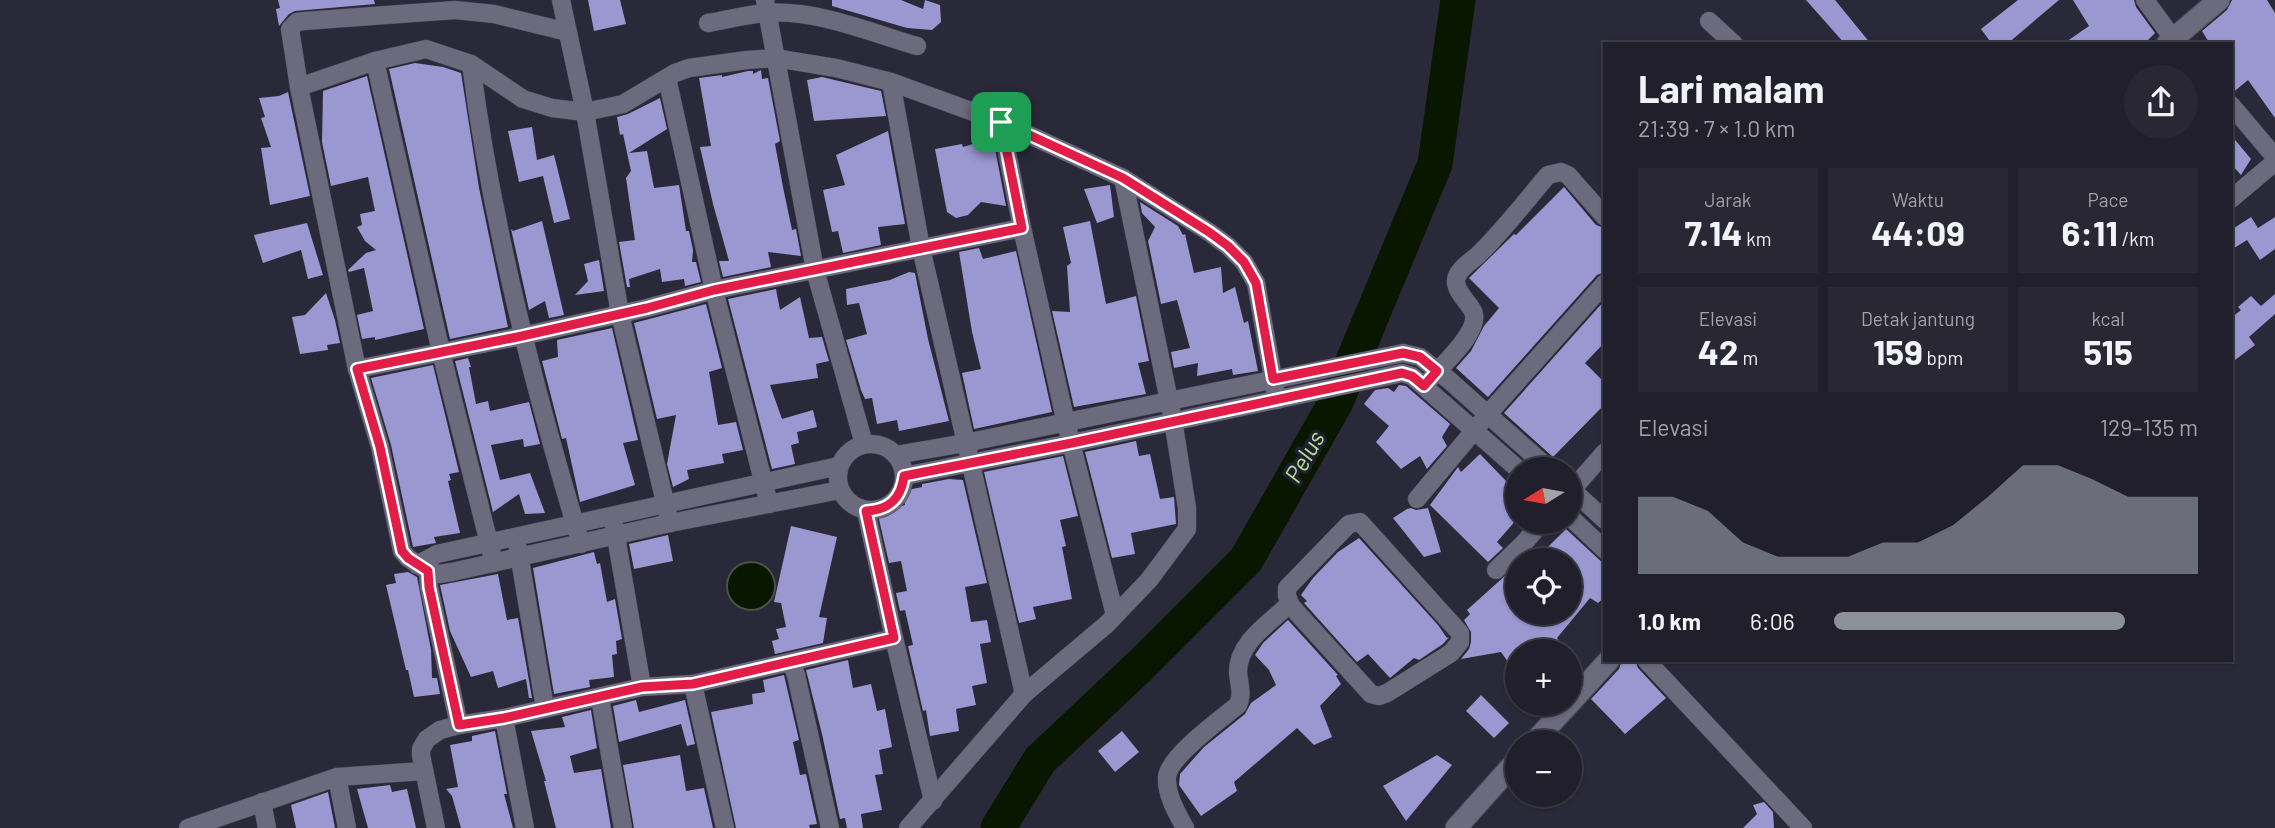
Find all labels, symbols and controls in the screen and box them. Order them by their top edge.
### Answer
text: Lari malam [1638,65,1825,111]
button: share [2124,65,2198,139]
pin [971,92,1031,152]
icon: arrive [982,103,1020,141]
text: 21:39 · 7 × 1.0 km [1638,114,1795,142]
text: Jarak [1705,188,1751,211]
text: Waktu [1892,188,1944,211]
text: Pace [2088,188,2128,211]
text: 7.14 [1684,211,1743,253]
text: 44:09 [1871,211,1965,253]
text: 6:11 [2061,211,2118,253]
text: km [1743,227,1772,250]
text: /km [2118,227,2155,250]
text: Elevasi [1699,307,1757,330]
text: Detak jantung [1861,307,1975,330]
text: kcal [2091,307,2125,330]
text: 42 [1698,330,1739,372]
text: 159 [1873,330,1923,372]
text: 515 [2083,330,2133,372]
text: m [1739,346,1758,369]
text: bpm [1923,346,1963,369]
text: Elevasi [1638,413,1709,441]
text: 129–135 m [2100,413,2198,441]
water label: Pelus [1277,425,1330,487]
north arrow [1505,457,1582,534]
map controls [1505,457,1582,807]
button: locate [1505,548,1582,625]
text: 1.0 km [1638,607,1701,635]
text: 6:06 [1750,607,1794,635]
button: + [1505,639,1582,716]
button: − [1505,730,1582,807]

